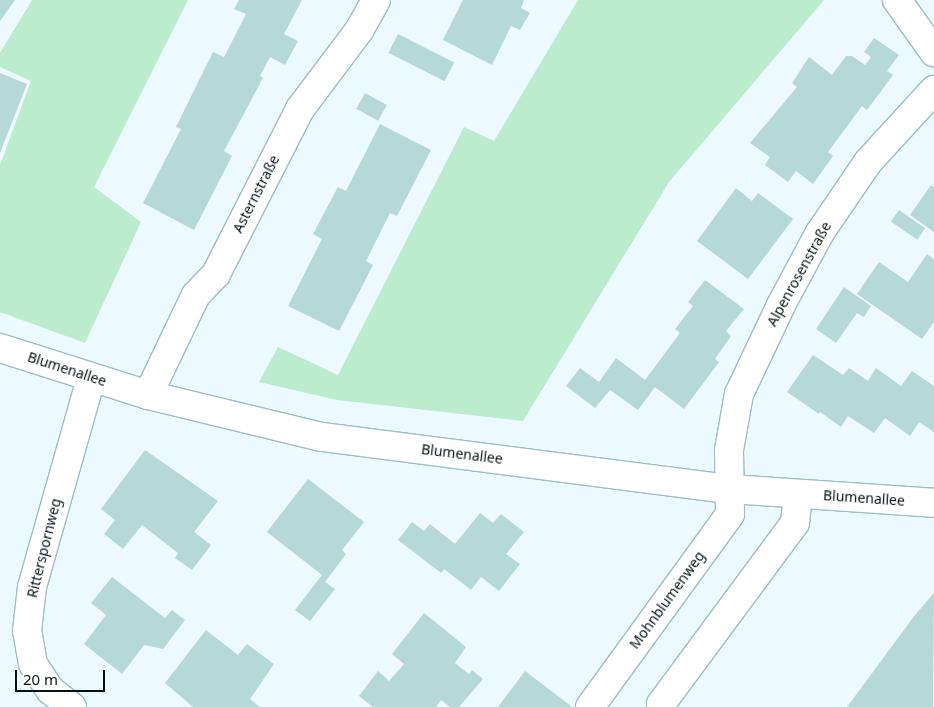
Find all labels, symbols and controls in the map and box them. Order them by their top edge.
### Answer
street label: Asternstraße [229,152,283,236]
street label: Alpenrosenstraße [763,219,835,329]
street label: Blumenallee [25,348,109,390]
street label: Blumenallee [420,441,504,467]
street label: Blumenallee [823,487,905,509]
street label: Ritterspornweg [24,497,64,599]
street label: Mohnblumenweg [626,548,708,652]
scale bar [18,660,108,692]
text: 20 m [23,669,58,689]

